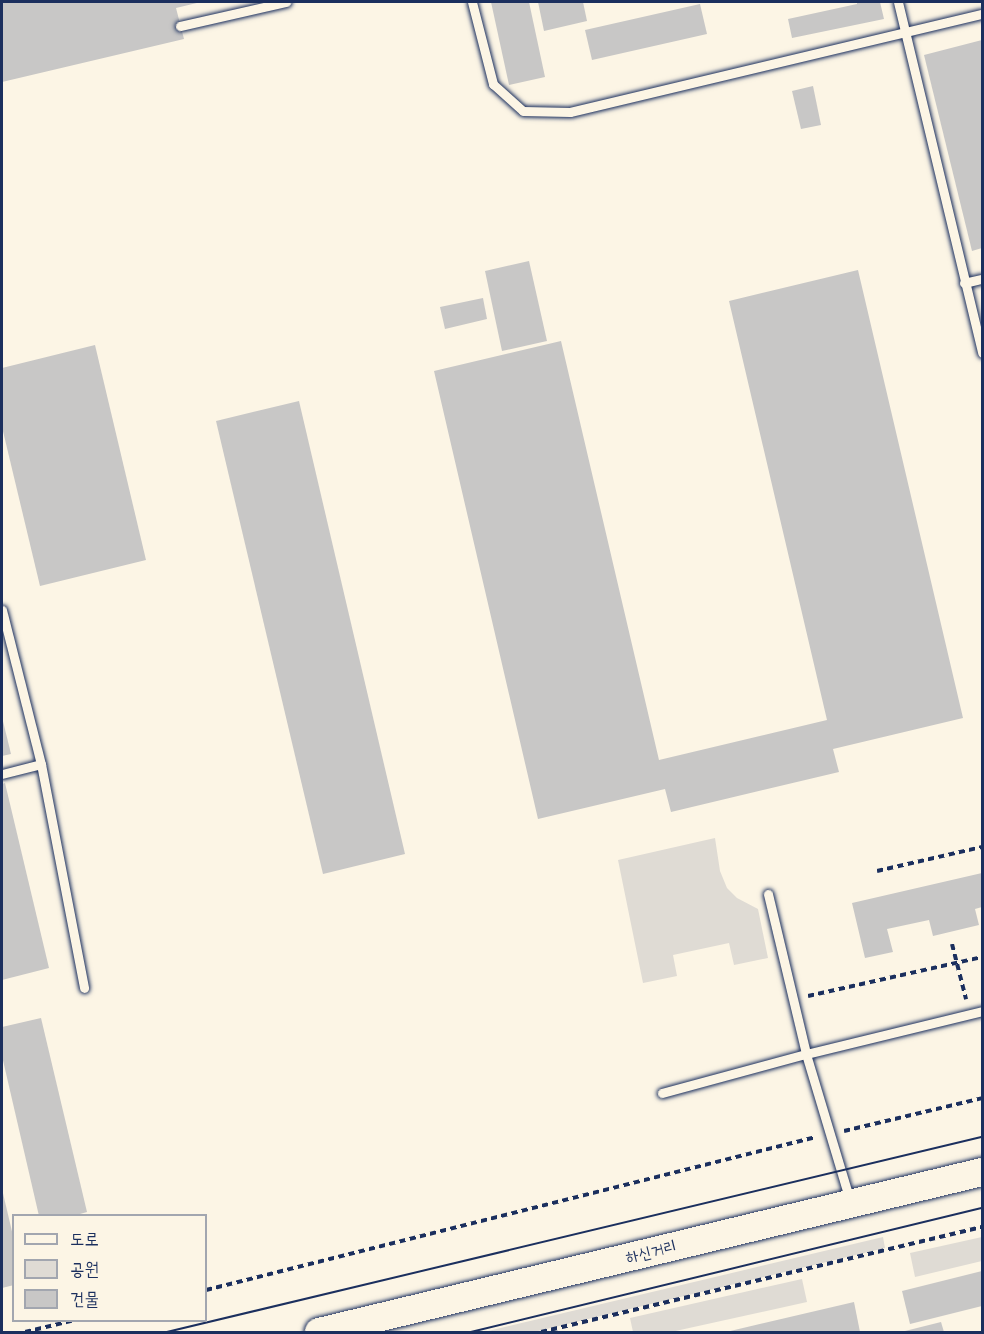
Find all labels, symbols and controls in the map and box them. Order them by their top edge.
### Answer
legend [12,1214,207,1322]
text: 도로 [70,1223,99,1255]
street label: 하신거리 [624,1236,678,1268]
text: 공원 [70,1253,99,1285]
text: 건물 [70,1283,99,1315]

